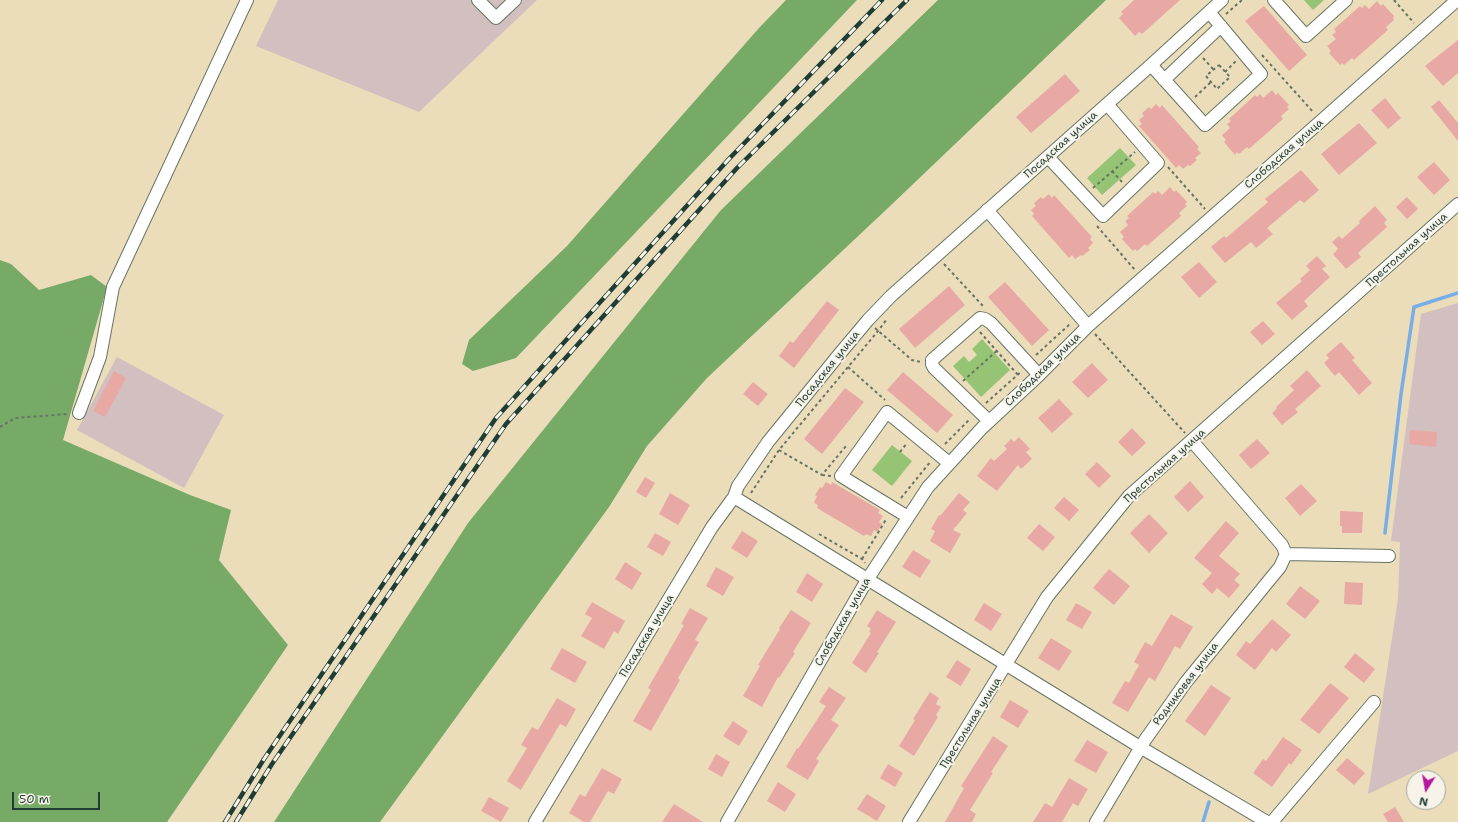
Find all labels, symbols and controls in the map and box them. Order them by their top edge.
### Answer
street label: Посадская улица [1022,109,1100,181]
street label: Слободская улица [1242,116,1326,192]
street label: Престольная улица [1364,210,1450,290]
street label: Посадская улица [793,328,863,410]
street label: Слободская улица [1002,331,1084,409]
street label: Престольная улица [1122,426,1208,506]
street label: Слободская улица [812,575,874,669]
street label: Посадская улица [617,592,677,680]
street label: Родниковая улица [1150,640,1222,728]
street label: Престольная улица [938,675,1004,771]
north arrow [1406,770,1446,810]
scale bar [14,784,102,810]
text: 50 m [19,791,49,807]
text: N [1418,793,1430,809]

